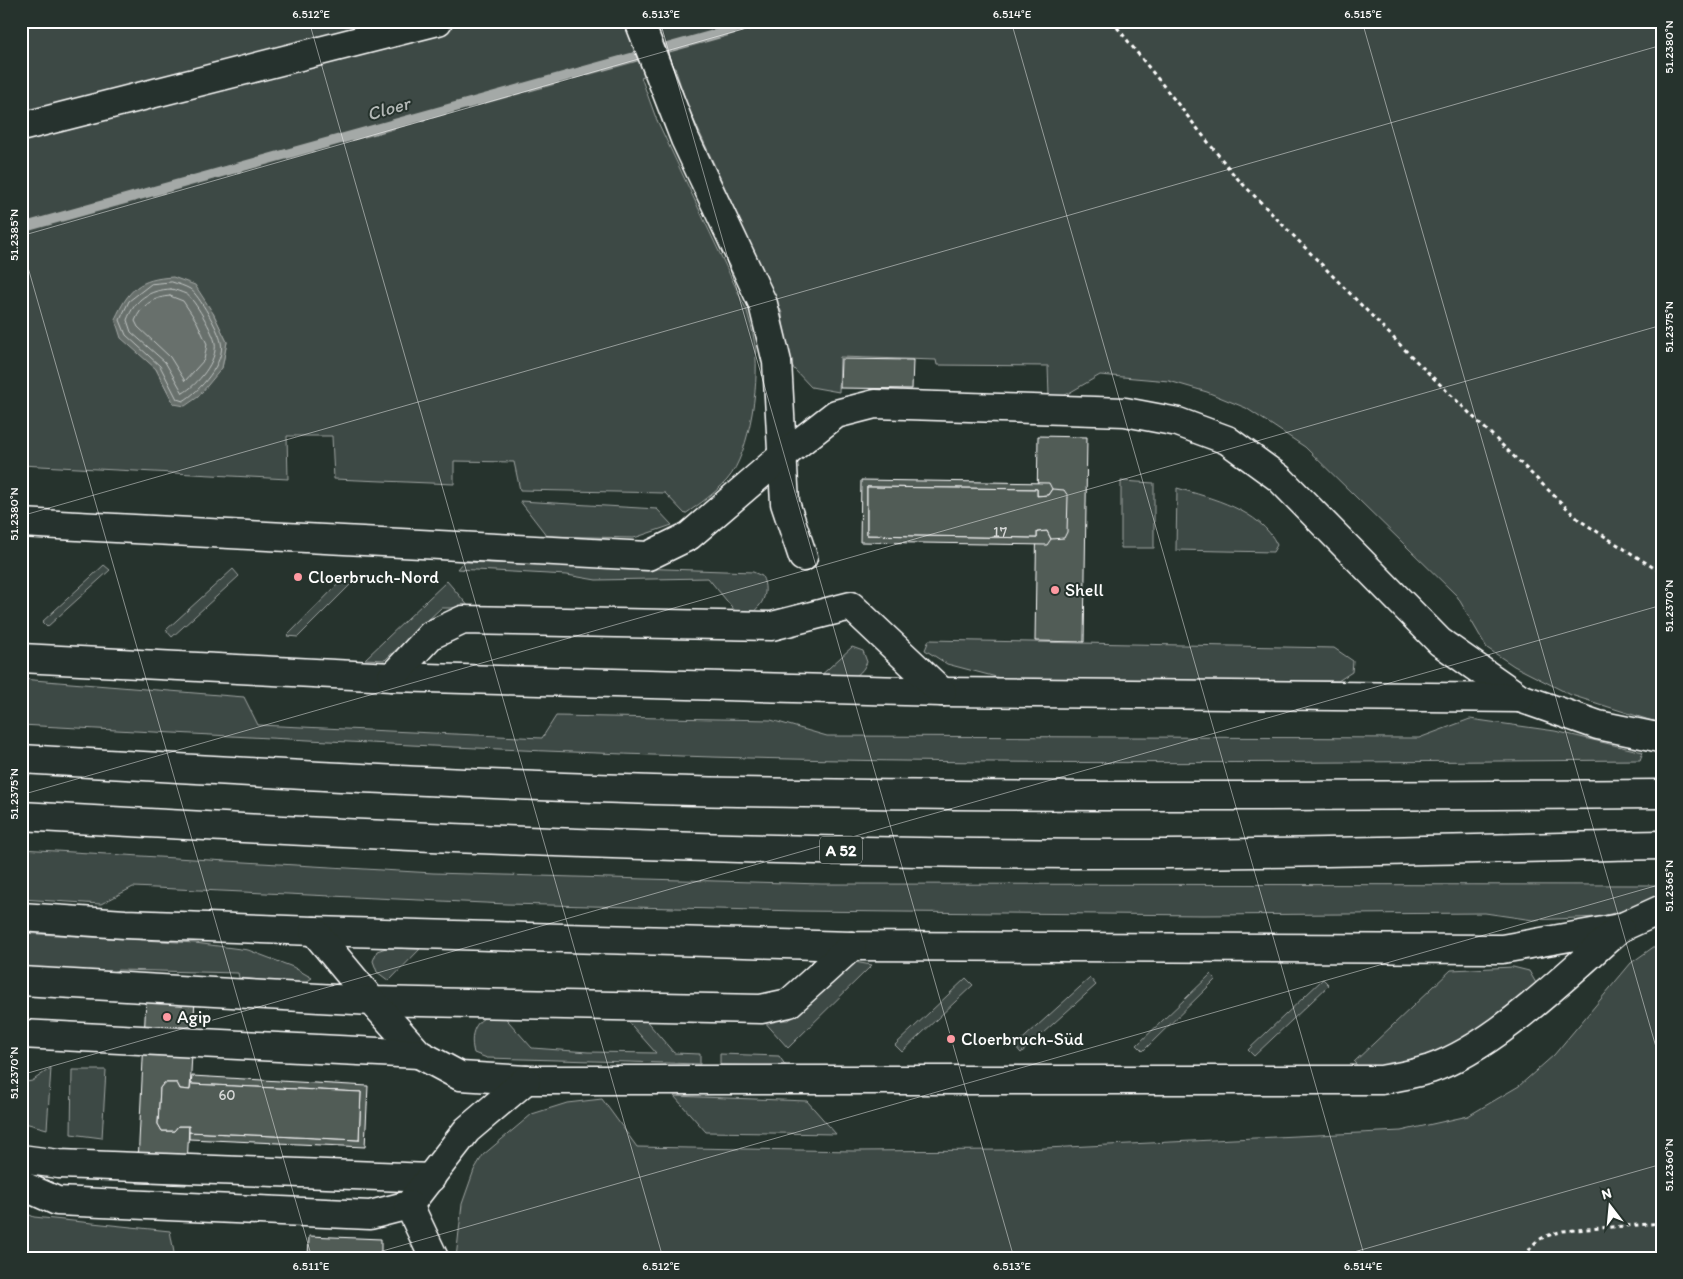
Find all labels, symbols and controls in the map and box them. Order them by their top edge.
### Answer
text: 6.512°E [292,7,330,21]
text: 6.513°E [642,7,680,21]
text: 6.514°E [993,7,1032,21]
text: 6.515°E [1344,7,1382,21]
text: 51.2380°N [1662,20,1676,74]
water label: Cloer [364,91,414,126]
text: 51.2385°N [7,209,21,261]
text: 51.2375°N [1662,301,1676,353]
text: 51.2380°N [7,487,21,541]
house number: 17 [993,523,1008,541]
place label: Cloerbruch-Nord [308,566,439,588]
marker: Cloerbruch-Nord [292,571,304,583]
place label: Shell [1065,579,1104,601]
text: 51.2370°N [1662,580,1676,632]
marker: Shell [1049,584,1061,596]
text: 51.2375°N [7,768,21,820]
road number: A 52 [820,836,862,864]
text: 51.2365°N [1662,860,1676,912]
place label: Agip [177,1006,211,1028]
marker: Agip [161,1011,173,1023]
place label: Cloerbruch-Süd [961,1028,1084,1050]
marker: Cloerbruch-Süd [945,1033,957,1045]
text: 51.2370°N [7,1047,21,1099]
house number: 60 [218,1086,236,1104]
text: 51.2360°N [1662,1138,1676,1192]
north arrow [1586,1182,1636,1232]
text: N [1600,1185,1613,1203]
text: 6.511°E [293,1259,330,1273]
text: 6.512°E [642,1259,680,1273]
text: 6.513°E [993,1259,1031,1273]
text: 6.514°E [1344,1259,1383,1273]

